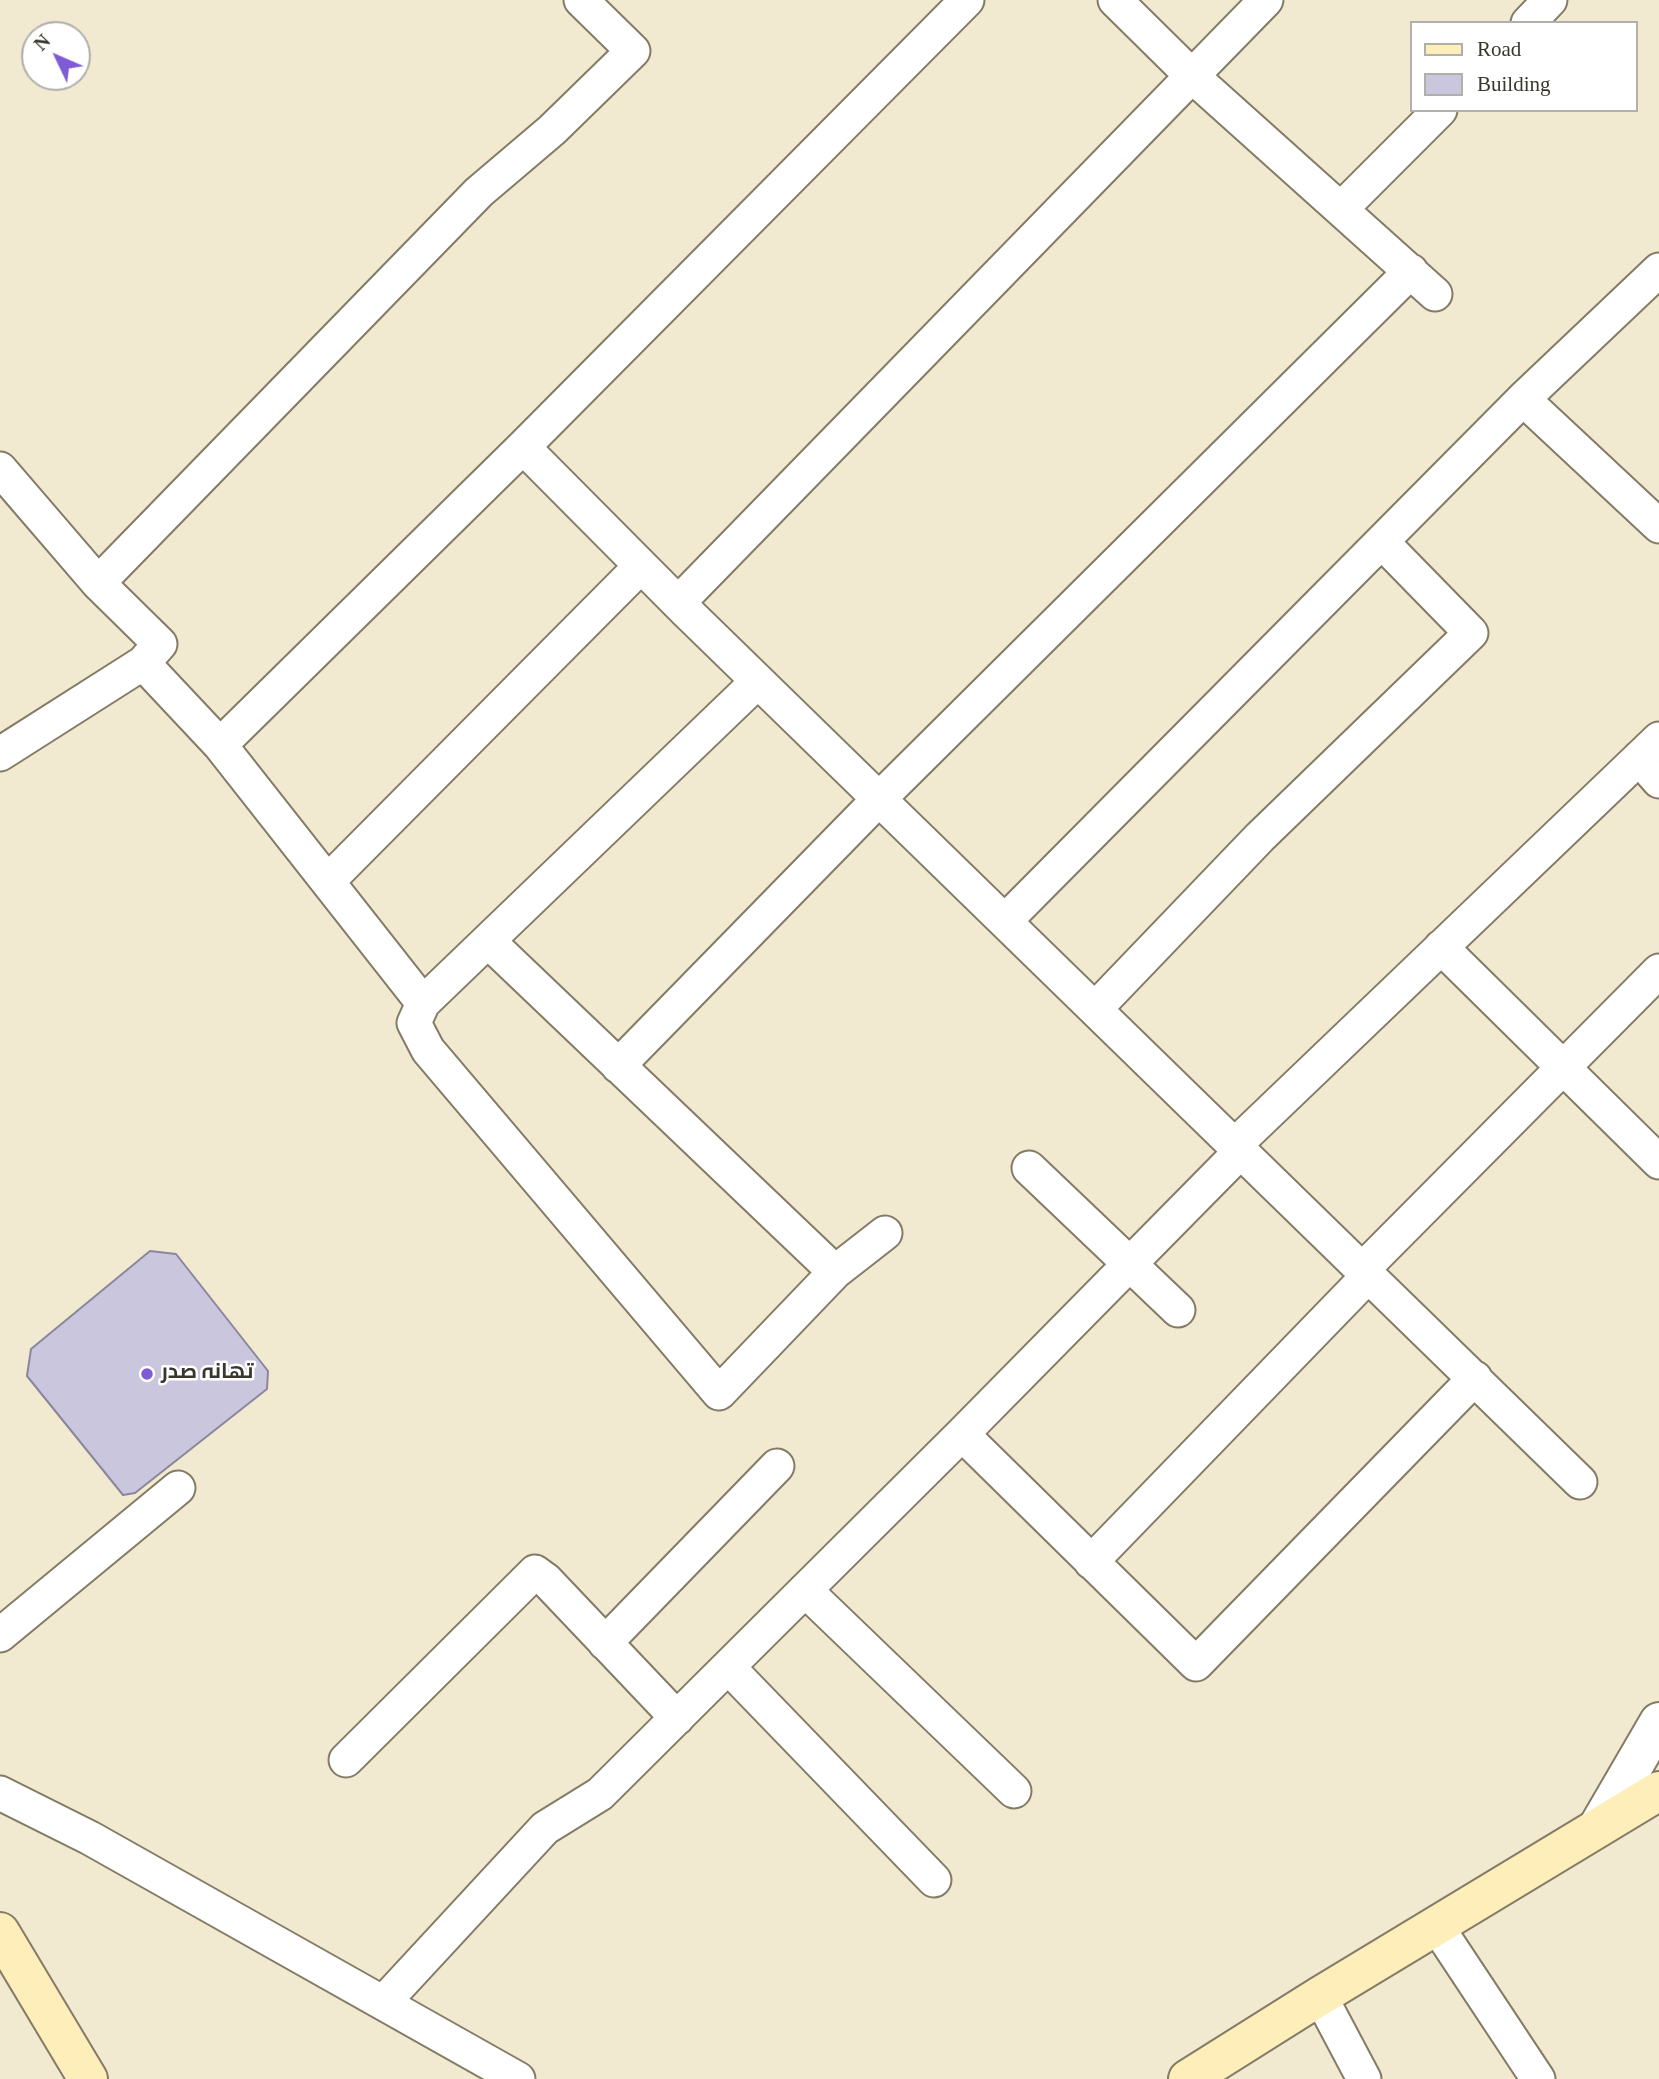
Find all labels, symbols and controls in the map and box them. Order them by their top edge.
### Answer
north arrow [21,21,91,91]
legend [1410,21,1638,112]
text: N [30,30,54,55]
text: Road [1477,37,1521,61]
text: Building [1477,72,1551,96]
place label: تھانہ صدر [161,1361,254,1387]
marker: تھانہ صدر [139,1366,155,1382]

